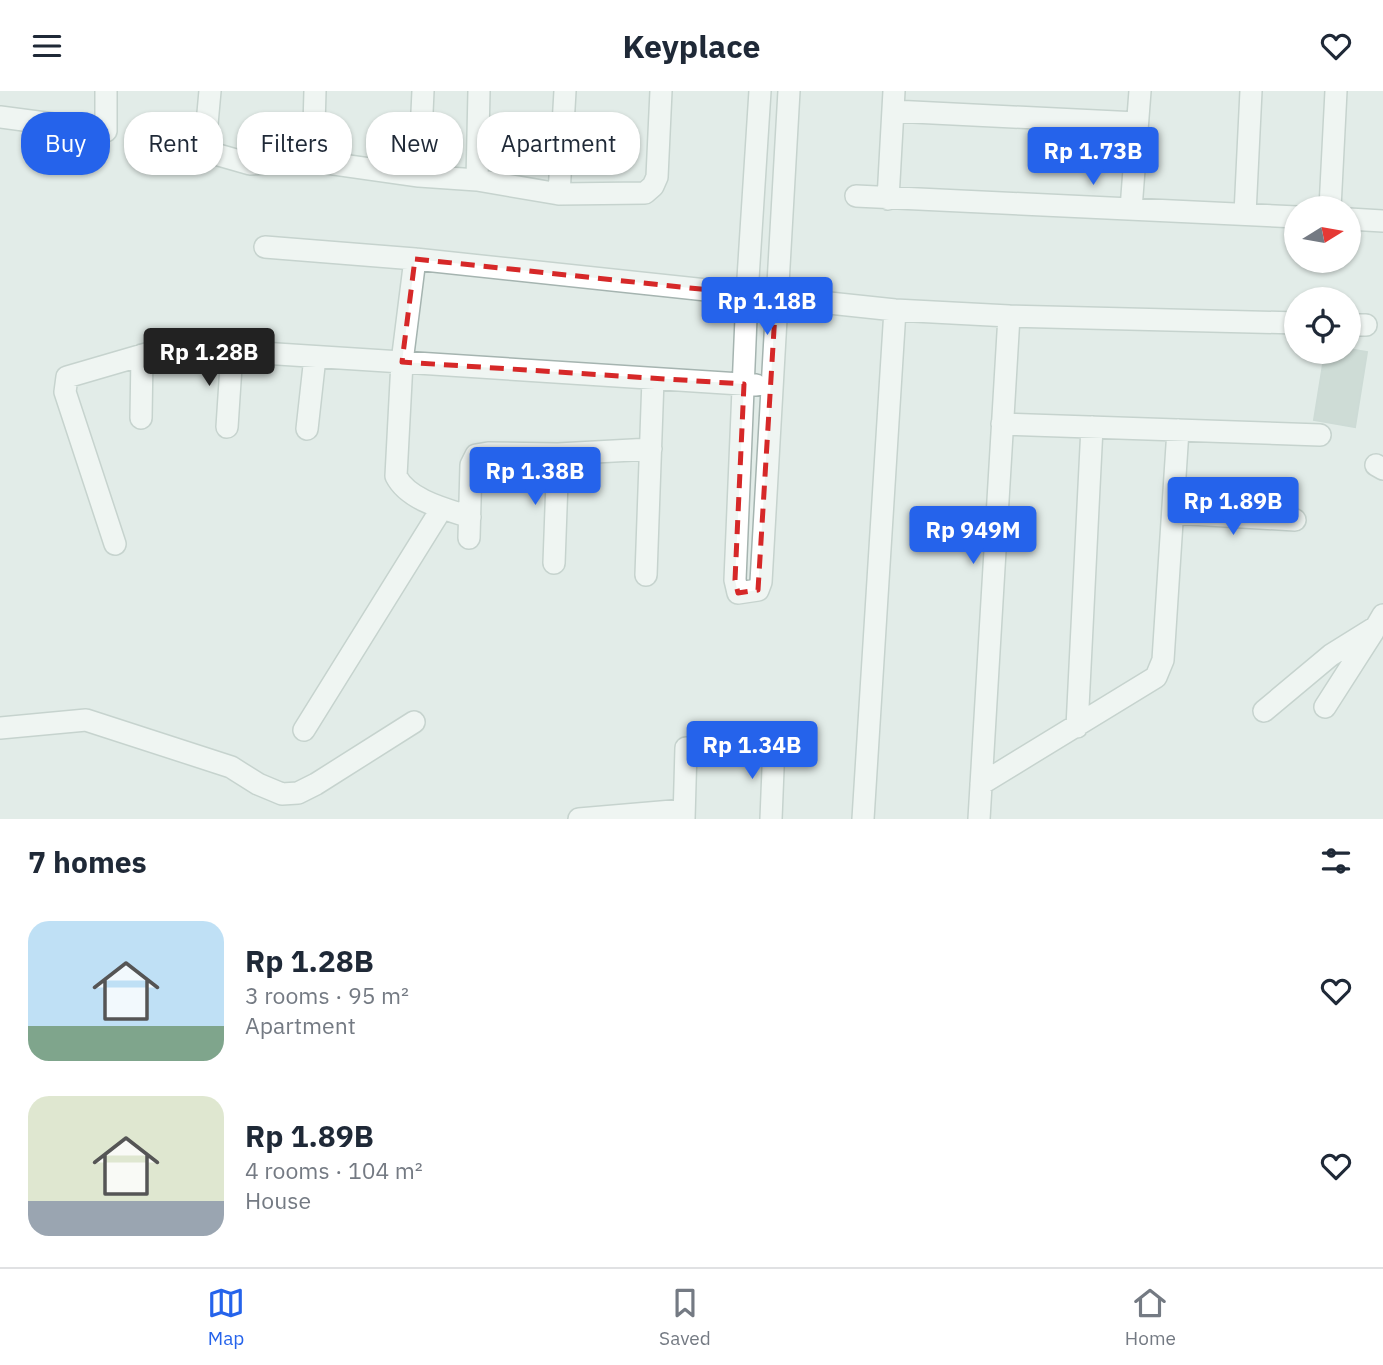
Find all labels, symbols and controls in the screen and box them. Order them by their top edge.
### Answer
text: Keyplace [622,25,761,67]
icon: menu [28,27,66,65]
icon: heart [1317,27,1355,65]
chip: Buy [21,112,110,175]
chip: Rent [124,112,223,175]
chip: Filters [237,112,352,175]
chip: New [366,112,463,175]
chip: Apartment [477,112,640,175]
pin: Rp 1.73B [1021,127,1165,187]
text: Rp 1.73B [1044,135,1142,165]
north arrow [1284,196,1362,273]
map controls [1284,196,1361,364]
pin: Rp 1.18B [695,278,839,337]
text: Rp 1.18B [718,285,816,315]
button: locate [1284,287,1361,364]
pin: Rp 1.28B [137,329,281,388]
text: Rp 1.28B [160,336,258,366]
pin: Rp 1.38B [463,447,607,507]
text: Rp 1.38B [486,455,584,485]
pin: Rp 1.89B [1161,477,1305,537]
text: Rp 1.89B [1184,485,1282,515]
pin: Rp 949M [908,507,1038,566]
text: Rp 949M [925,514,1021,544]
pin: Rp 1.34B [680,721,824,781]
text: Rp 1.34B [703,729,801,759]
text: 7 homes [28,842,147,881]
icon: filters [1317,842,1355,880]
text: Rp 1.28B [245,941,374,980]
icon: home [84,949,168,1033]
icon: heart [1317,972,1355,1010]
text: 3 rooms · 95 m² [245,980,409,1010]
text: Apartment [245,1010,356,1040]
text: Rp 1.89B [245,1116,374,1155]
icon: home [84,1124,168,1208]
icon: heart [1317,1147,1355,1185]
text: 4 rooms · 104 m² [245,1155,423,1185]
text: House [245,1185,311,1215]
tab: Map [207,1284,245,1350]
tab: Saved [659,1284,711,1350]
tab: Home [1125,1284,1176,1350]

